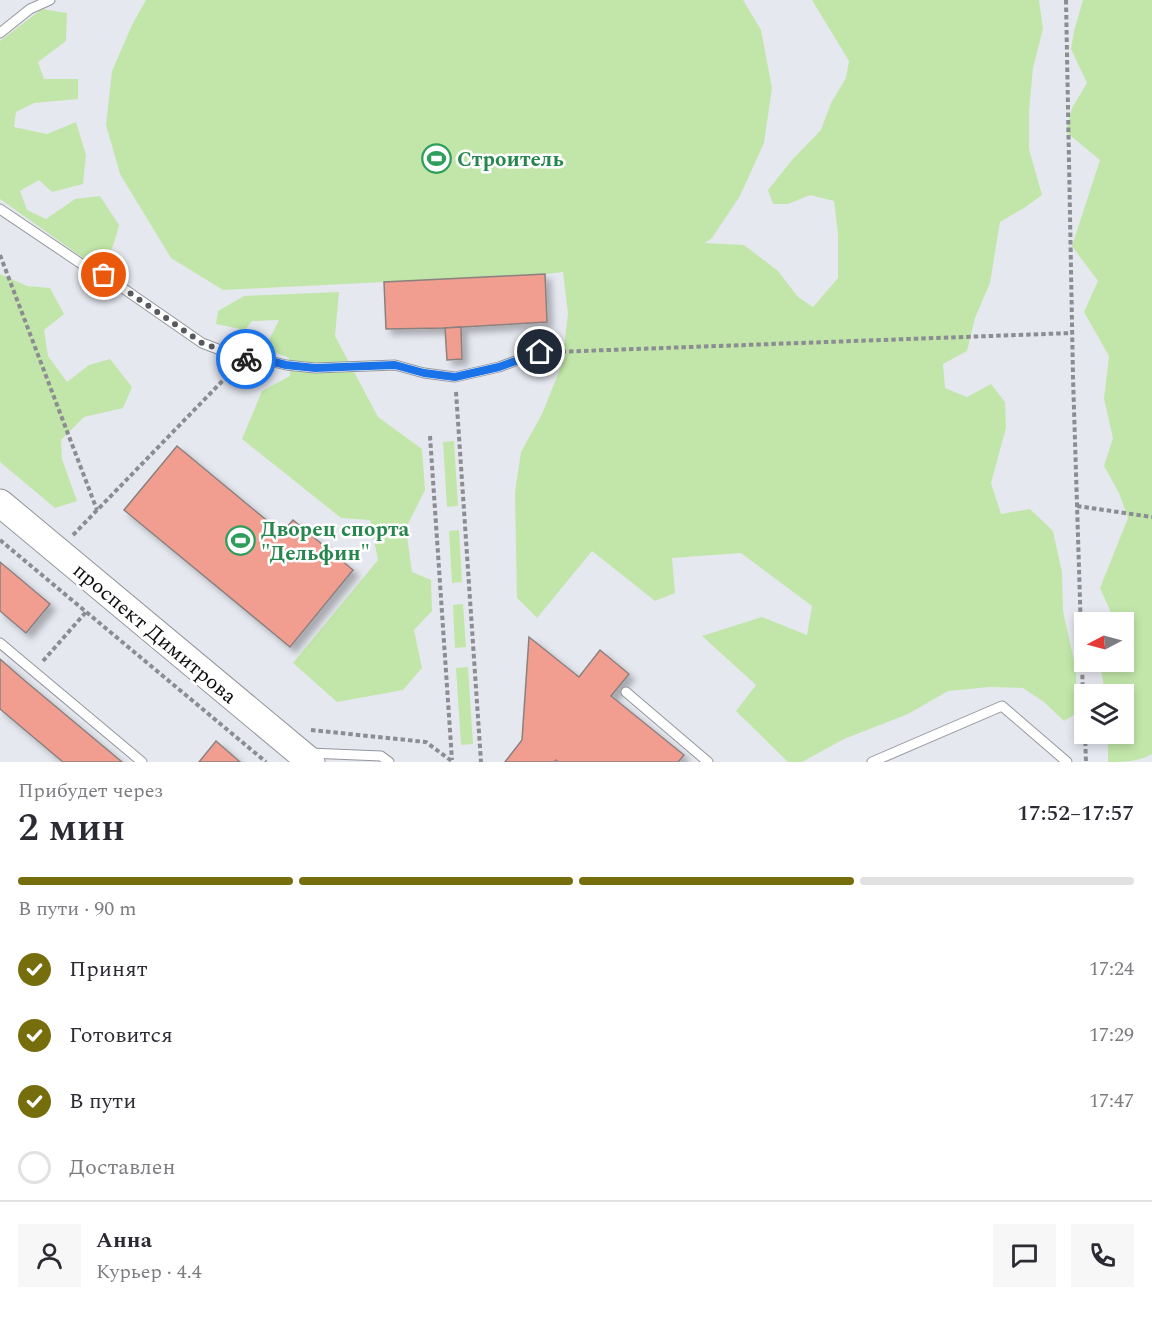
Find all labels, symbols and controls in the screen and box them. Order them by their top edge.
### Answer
sports icon: Строитель [420,143,452,175]
place label: Строитель [457,144,564,176]
pin [78,249,129,300]
icon: bag [87,258,120,291]
pin [514,326,565,377]
courier [216,329,276,389]
icon: home [523,335,556,368]
icon: bike [230,343,263,376]
place label: Дворец спорта "Дельфин" [261,514,410,570]
sports icon: Дворец спорта "Дельфин" [224,525,256,557]
street label: проспект Димитрова [65,555,244,713]
north arrow [1074,612,1134,672]
map controls [1074,612,1134,744]
button: layers [1074,684,1134,744]
text: Прибудет через [18,776,163,806]
text: 17:52–17:57 [1017,797,1134,830]
text: 2 мин [18,799,125,858]
text: В пути · 90 m [18,894,136,924]
icon: check [18,953,51,986]
text: Принят [69,953,148,986]
text: 17:24 [1089,954,1134,984]
icon: check [18,1019,51,1052]
text: Готовится [69,1019,173,1052]
text: 17:29 [1089,1020,1134,1050]
icon: check [18,1085,51,1118]
text: В пути [69,1085,136,1118]
text: 17:47 [1089,1086,1134,1116]
text: Доставлен [69,1151,176,1184]
button: person [18,1224,81,1287]
text: Анна [96,1224,152,1257]
button: chat [993,1224,1056,1287]
button: phone [1071,1224,1134,1287]
text: Курьер · 4.4 [96,1257,202,1287]

